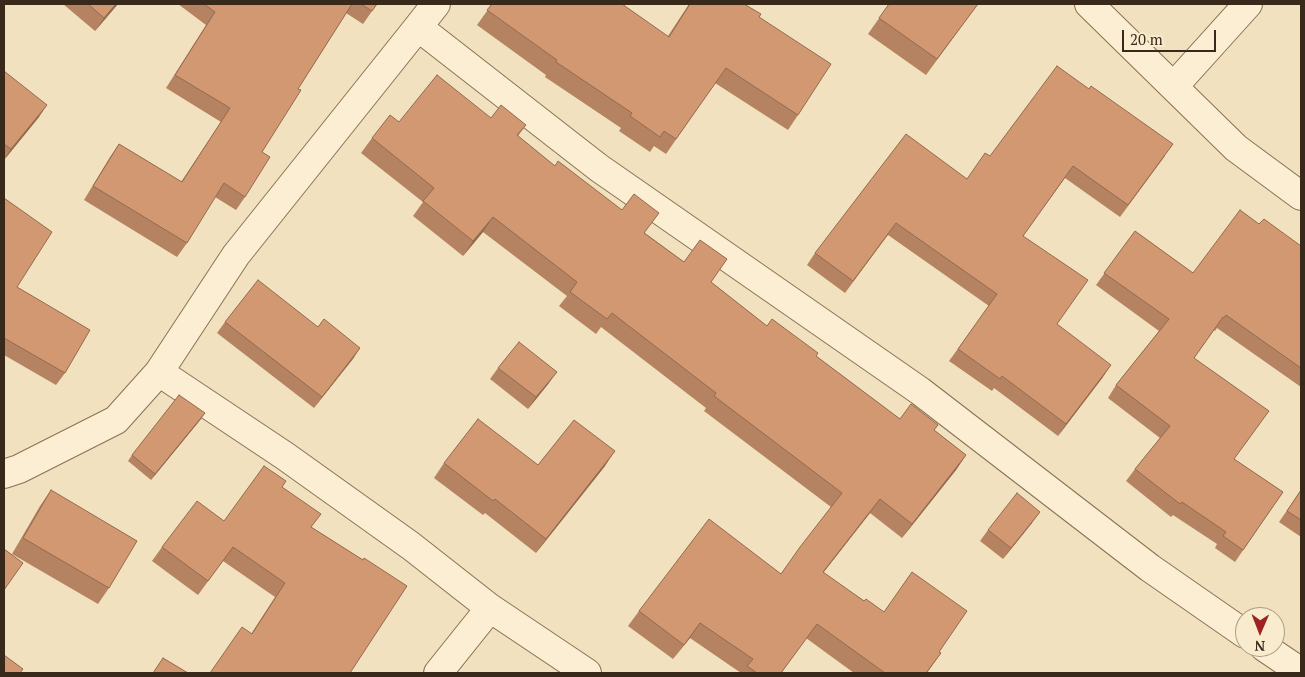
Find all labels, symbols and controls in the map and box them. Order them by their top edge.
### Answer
scale bar [1125,20,1219,52]
text: 20 m [1130,29,1163,49]
north arrow [1235,607,1285,657]
text: N [1254,637,1265,656]

